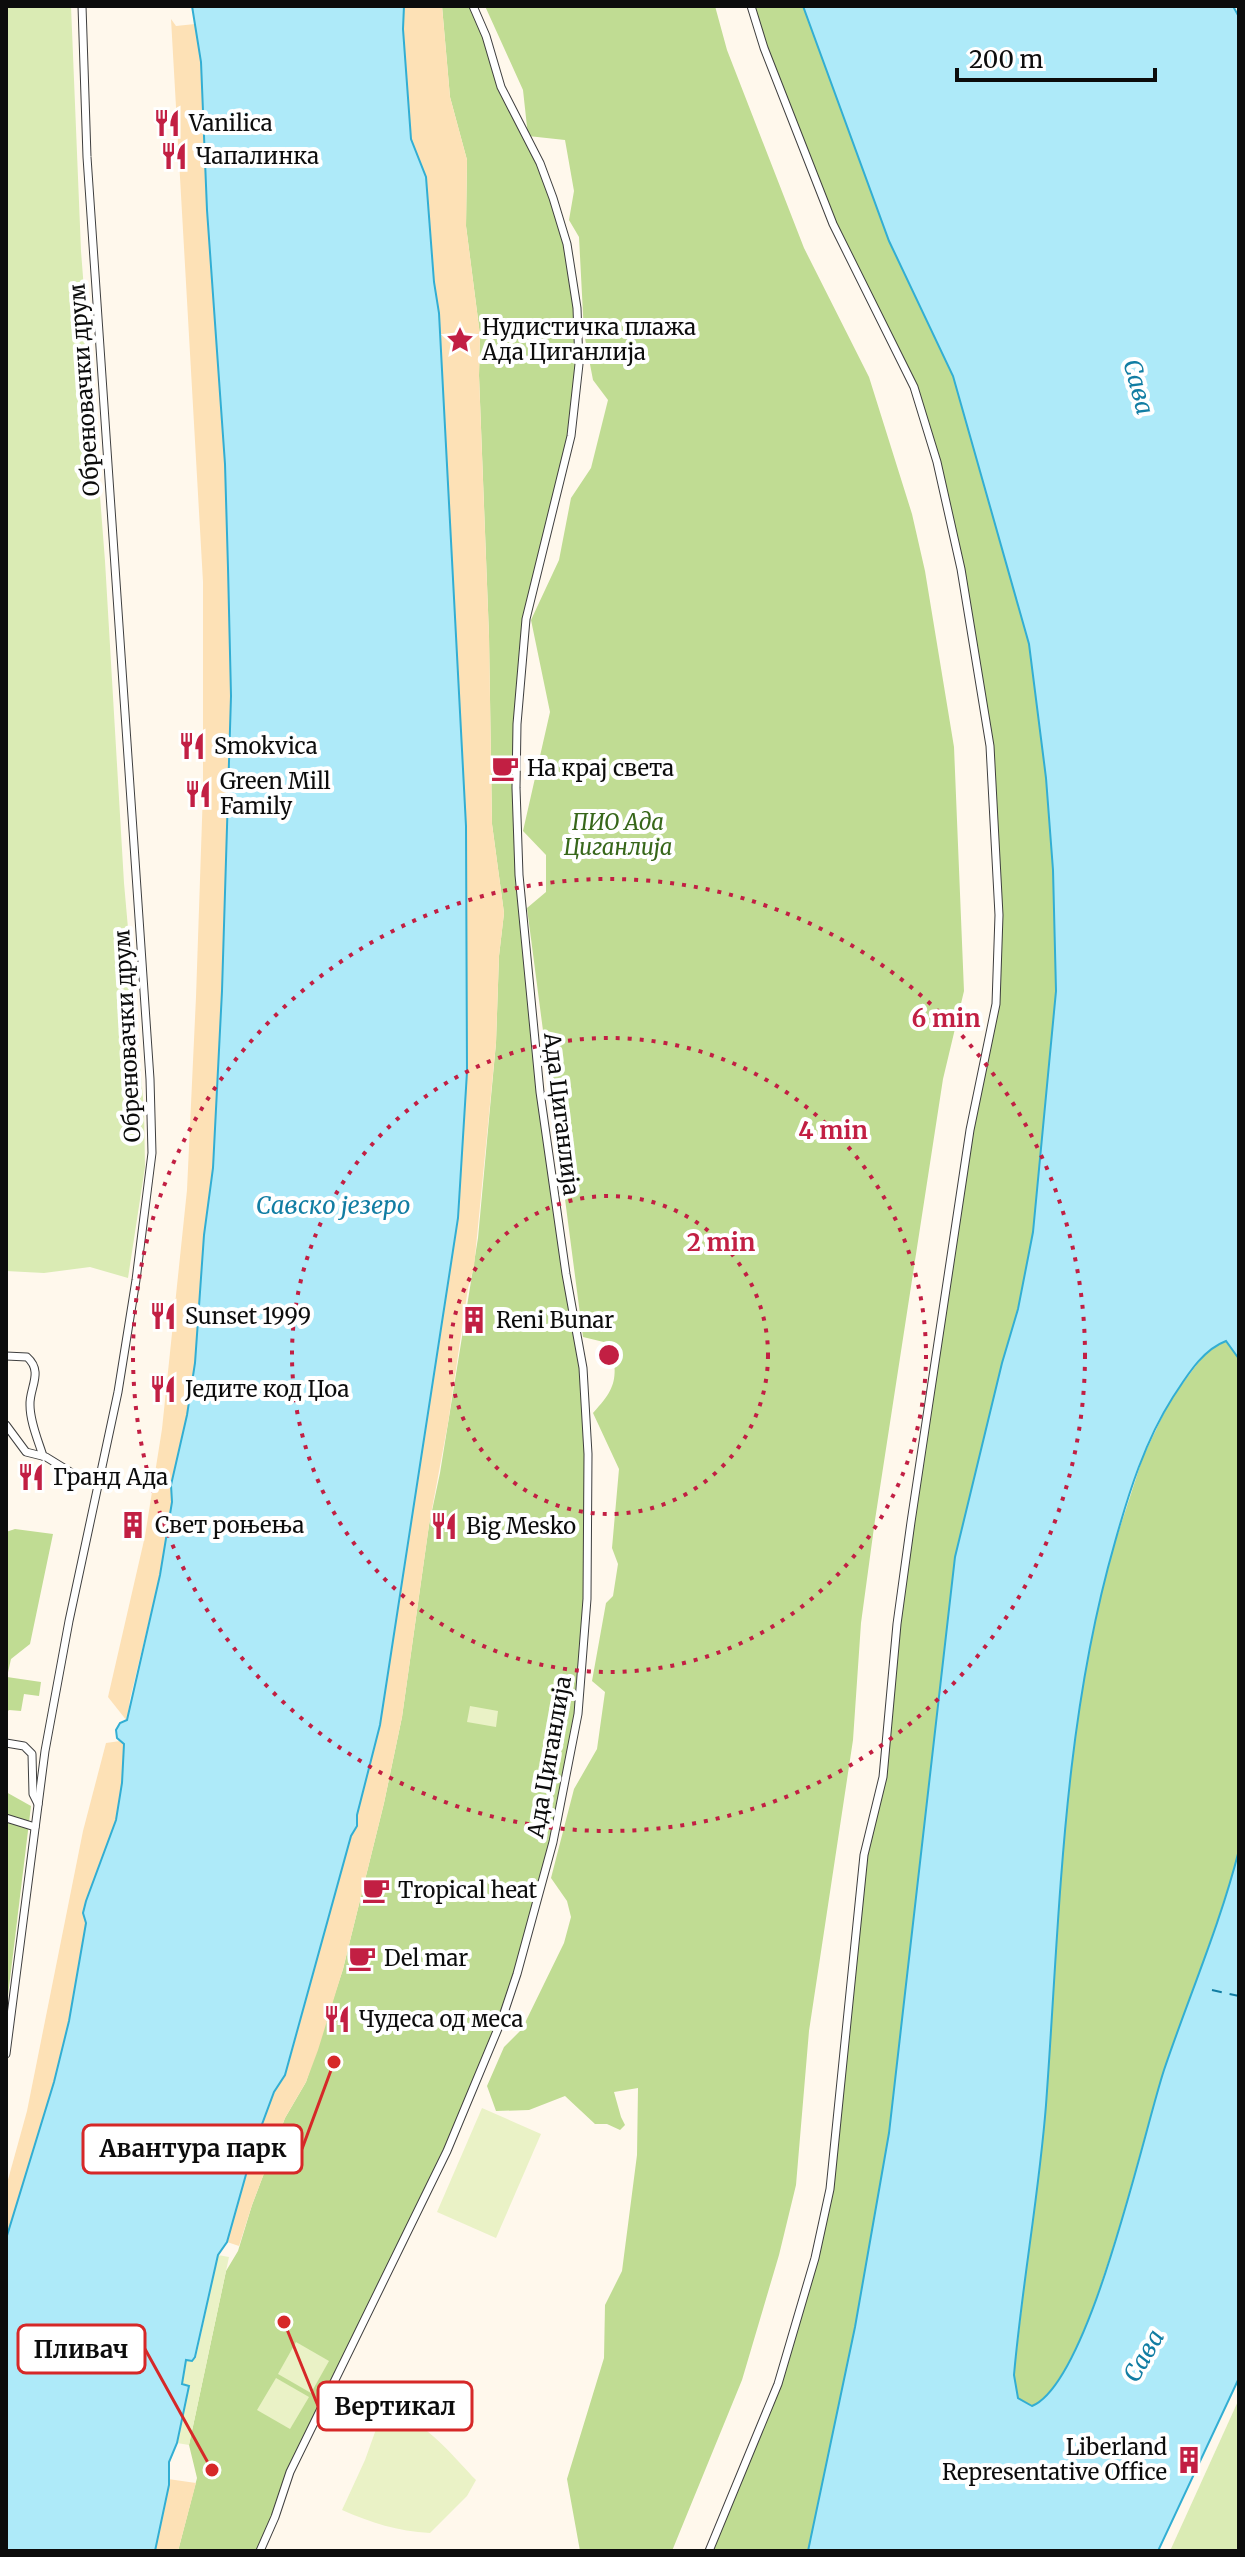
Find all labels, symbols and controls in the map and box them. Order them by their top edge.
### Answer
scale bar [957,32,1155,82]
text: 200 m [969,44,1044,75]
restaurant icon: Vanilica [152,108,182,138]
place label: Vanilica [188,109,273,137]
restaurant icon: Чапалинка [159,141,189,171]
place label: Чапалинка [196,142,319,170]
street label: Обреновачки друм [63,282,105,497]
place label: Нудистичка плажа Ада Циганлија [481,313,696,366]
place icon: Нудистичка плажа Ада Циганлија [445,325,475,355]
water label: Сава [1116,356,1161,418]
restaurant icon: Smokvica [177,731,207,761]
place label: Smokvica [214,732,318,760]
cafe icon: На крај света [490,753,520,783]
place label: На крај света [527,754,674,782]
place label: Green Mill Family [220,767,331,820]
restaurant icon: Green Mill Family [183,779,213,809]
park label: ПИО Ада Циганлија [564,808,672,861]
street label: Обреновачки друм [107,929,147,1143]
text: 6 min [912,1003,981,1034]
street label: Ада Циганлија [538,1030,586,1197]
text: 4 min [798,1115,868,1146]
water label: Савско језеро [256,1190,410,1221]
text: 2 min [687,1227,755,1258]
restaurant icon: Sunset 1999 [148,1301,178,1331]
place label: Sunset 1999 [185,1302,311,1330]
building icon: Reni Bunar [459,1305,489,1335]
place label: Reni Bunar [496,1306,614,1334]
centre of rings [595,1341,623,1369]
restaurant icon: Једите код Џоа [148,1374,178,1404]
place label: Једите код Џоа [184,1375,349,1403]
restaurant icon: Гранд Ада [16,1462,46,1492]
place label: Гранд Ада [53,1463,168,1491]
building icon: Свет роњења [118,1510,148,1540]
place label: Свет роњења [155,1511,304,1539]
restaurant icon: Big Mesko [429,1511,459,1541]
place label: Big Mesko [466,1512,576,1540]
street label: Ада Циганлија [521,1674,577,1841]
cafe icon: Tropical heat [361,1875,391,1905]
place label: Tropical heat [398,1876,537,1904]
cafe icon: Del mar [347,1943,377,1973]
place label: Del mar [384,1944,468,1972]
restaurant icon: Чудеса од меса [322,2004,352,2034]
place label: Чудеса од меса [359,2005,524,2033]
callout: Авантура парк [83,2125,302,2173]
text: Авантура парк [98,2133,287,2164]
water label: Сава [1116,2324,1171,2388]
callout: Пливач [18,2325,145,2373]
text: Пливач [34,2334,128,2365]
callout: Вертикал [318,2382,472,2430]
text: Вертикал [334,2391,456,2422]
place label: Liberland Representative Office [942,2433,1167,2486]
building icon: Liberland Representative Office [1174,2445,1204,2475]

